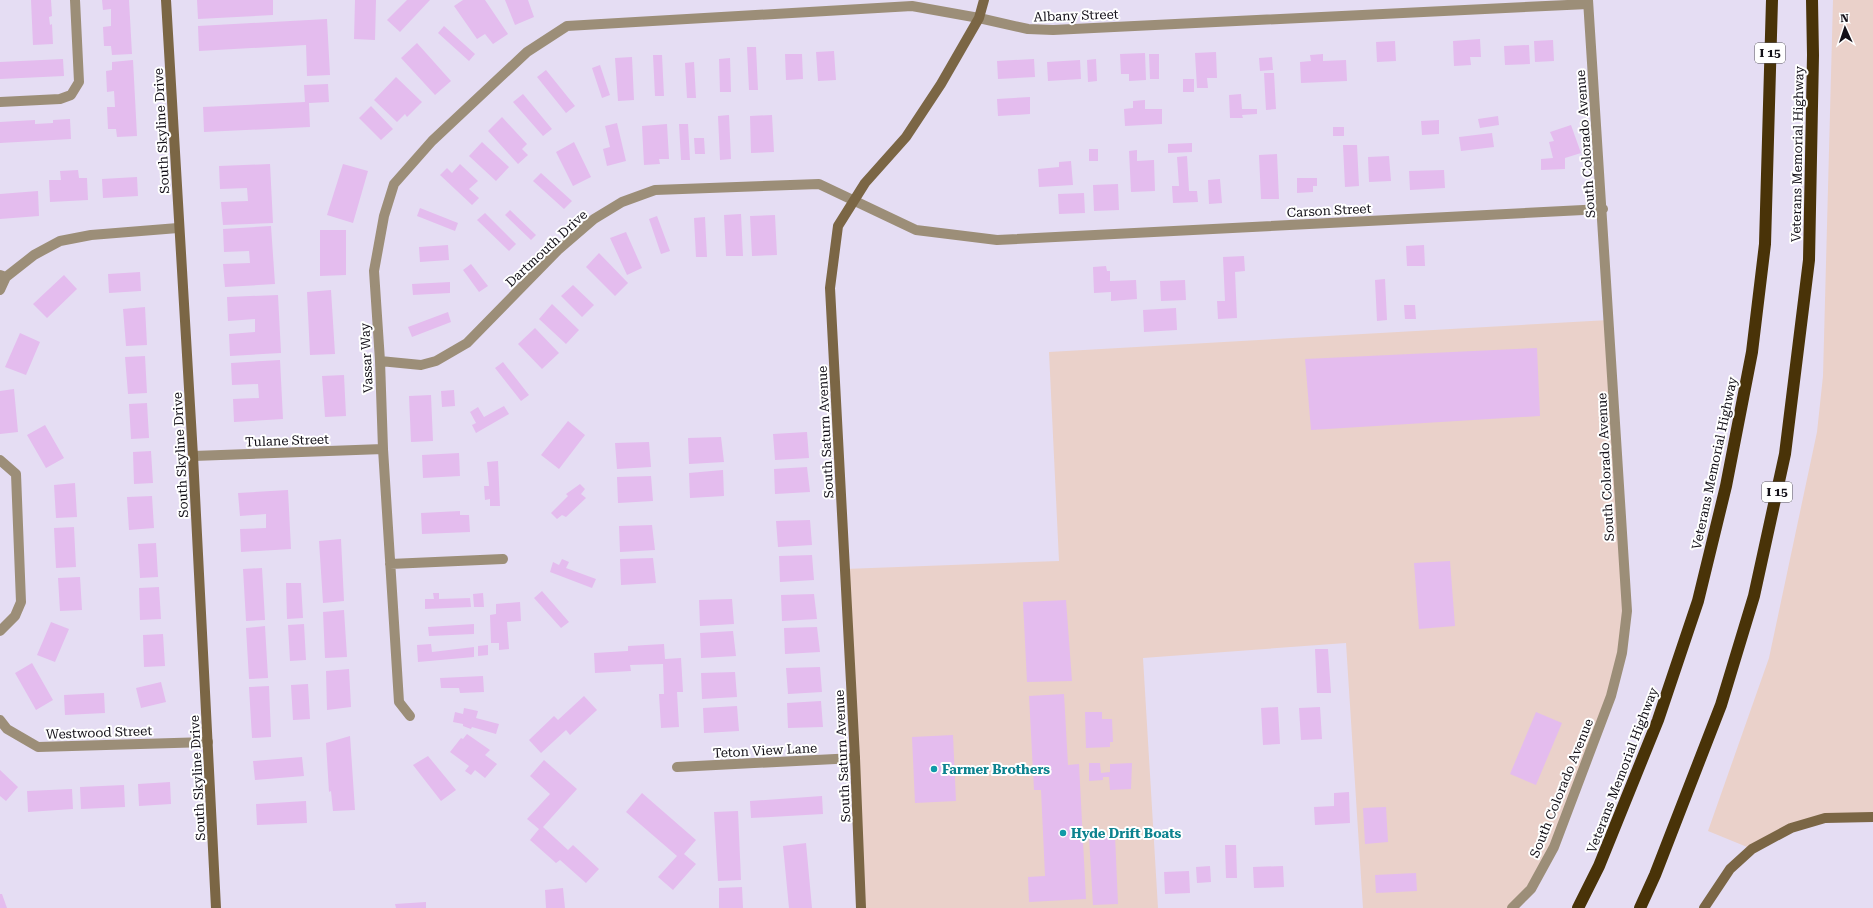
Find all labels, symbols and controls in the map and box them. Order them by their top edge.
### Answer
street label: Albany Street [1033,7,1119,24]
north arrow [1825,8,1865,48]
text: N [1840,12,1850,25]
road number: I 15 [1755,43,1785,63]
street label: Veterans Memorial Highway [1788,66,1807,242]
street label: South Skyline Drive [151,68,172,194]
street label: South Colorado Avenue [1573,69,1598,219]
street label: Carson Street [1286,201,1372,220]
street label: Dartmouth Drive [502,207,590,290]
street label: Vassar Way [357,322,376,393]
street label: South Saturn Avenue [815,365,836,499]
street label: Veterans Memorial Highway [1689,375,1740,551]
street label: South Skyline Drive [170,392,191,518]
street label: South Colorado Avenue [1594,392,1617,542]
street label: Tulane Street [245,432,329,449]
road number: I 15 [1762,482,1792,502]
street label: Veterans Memorial Highway [1584,685,1661,855]
street label: South Saturn Avenue [832,689,853,823]
street label: South Skyline Drive [187,715,208,841]
street label: South Colorado Avenue [1527,716,1596,860]
street label: Westwood Street [46,723,153,742]
street label: Teton View Lane [713,740,818,761]
place label: Farmer Brothers [942,762,1050,777]
marker: Farmer Brothers [929,764,939,774]
place label: Hyde Drift Boats [1071,826,1182,841]
marker: Hyde Drift Boats [1058,828,1068,838]

